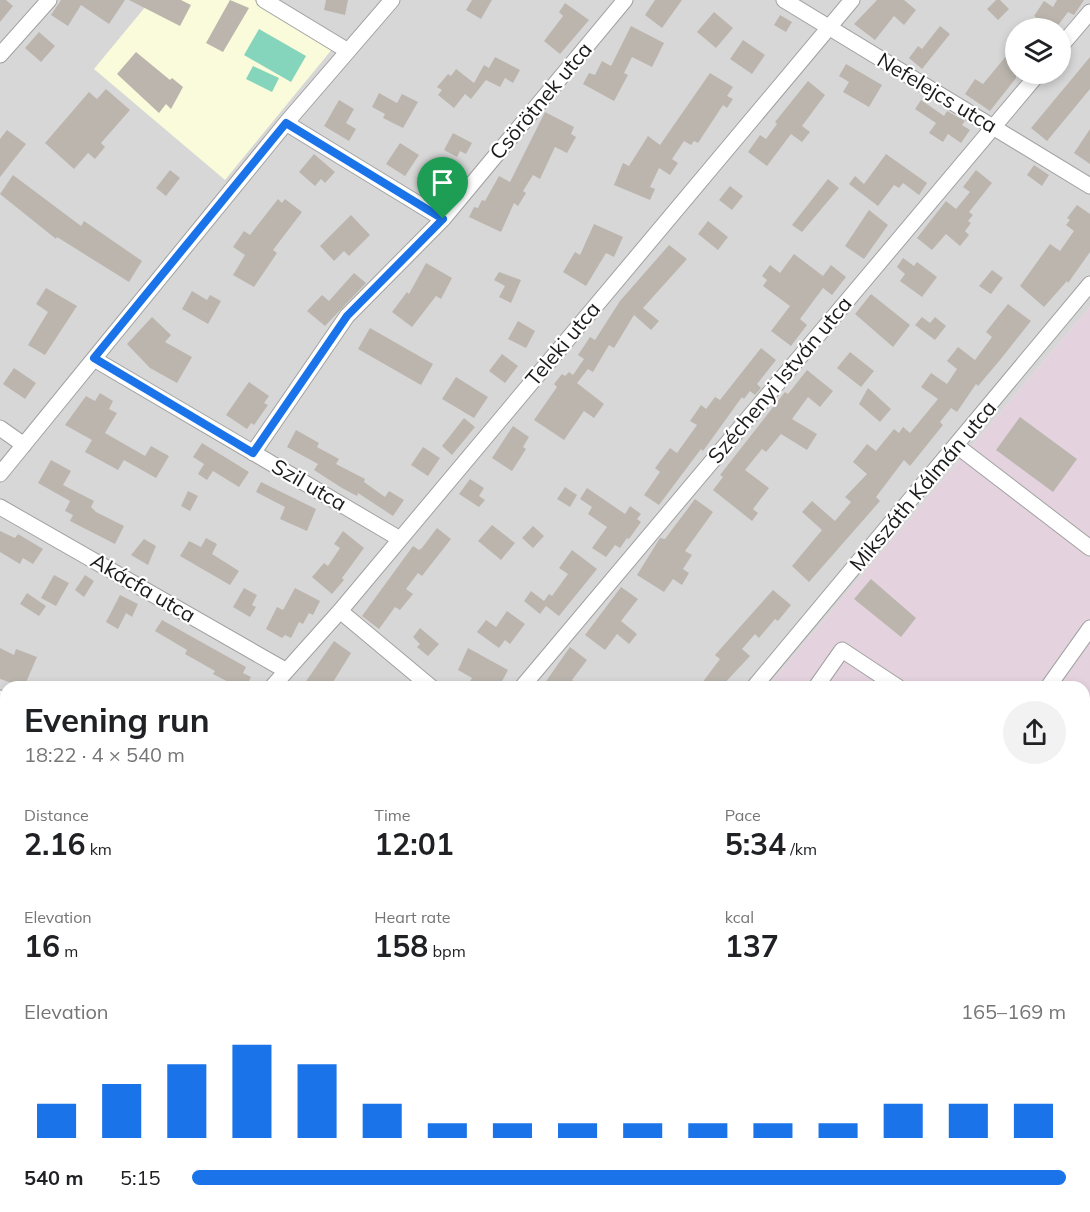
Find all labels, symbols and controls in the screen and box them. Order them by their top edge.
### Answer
map controls [1005,18,1071,84]
button: layers [1005,18,1071,84]
street label: Csörötnek utca [483,36,597,164]
street label: Nefelejcs utca [873,46,1002,138]
pin [417,157,468,219]
icon: arrive [426,166,459,199]
street label: Széchenyi István utca [702,290,857,468]
street label: Teleki utca [519,296,605,391]
street label: Mikszáth Kálmán utca [843,395,1001,576]
street label: Szil utca [268,452,351,516]
street label: Akácfa utca [87,547,200,628]
text: Evening run [24,699,210,740]
button: share [1003,701,1066,764]
text: 18:22 · 4 × 540 m [24,742,185,767]
text: Distance [24,805,89,825]
text: Time [374,805,411,825]
text: Pace [725,805,761,825]
text: 2.16 [24,825,85,863]
text: 12:01 [374,825,454,863]
text: 5:34 [725,825,786,863]
text: km [85,839,112,859]
text: /km [786,839,817,859]
text: Elevation [24,907,92,927]
text: Heart rate [374,907,450,927]
text: kcal [725,907,754,927]
text: 16 [24,927,60,965]
text: 158 [374,927,428,965]
text: 137 [725,927,779,965]
text: m [60,941,78,961]
text: bpm [428,941,466,961]
text: Elevation [24,999,109,1024]
text: 165–169 m [961,999,1066,1024]
text: 540 m [24,1165,83,1190]
text: 5:15 [120,1165,161,1190]

